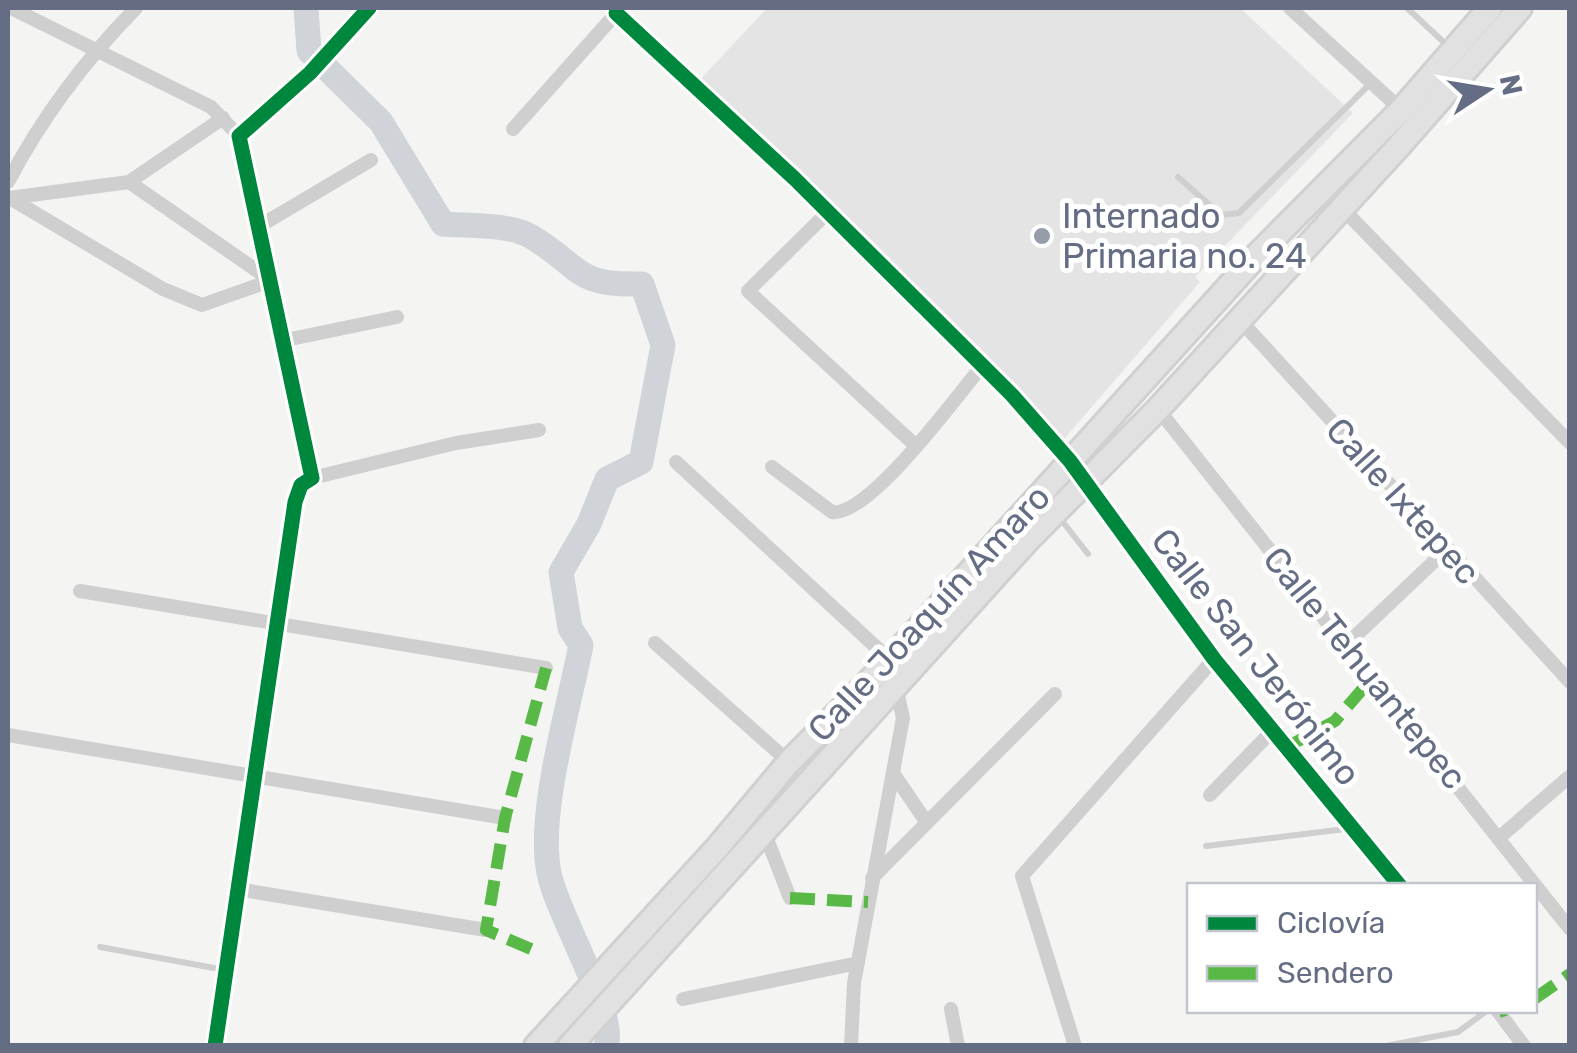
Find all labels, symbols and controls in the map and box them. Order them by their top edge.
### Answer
north arrow [1437,40,1537,140]
text: N [1493,72,1529,98]
place label: Internado Primaria no. 24 [1062,195,1307,277]
marker: Internado Primaria no. 24 [1031,225,1053,247]
street label: Calle Ixtepec [1317,409,1489,593]
street label: Calle Joaquín Amaro [799,476,1059,750]
street label: Calle San Jerónimo [1143,520,1369,794]
street label: Calle Tehuantepec [1255,539,1475,797]
legend [1187,883,1537,1013]
text: Ciclovía [1277,905,1385,941]
text: Sendero [1277,955,1394,991]

